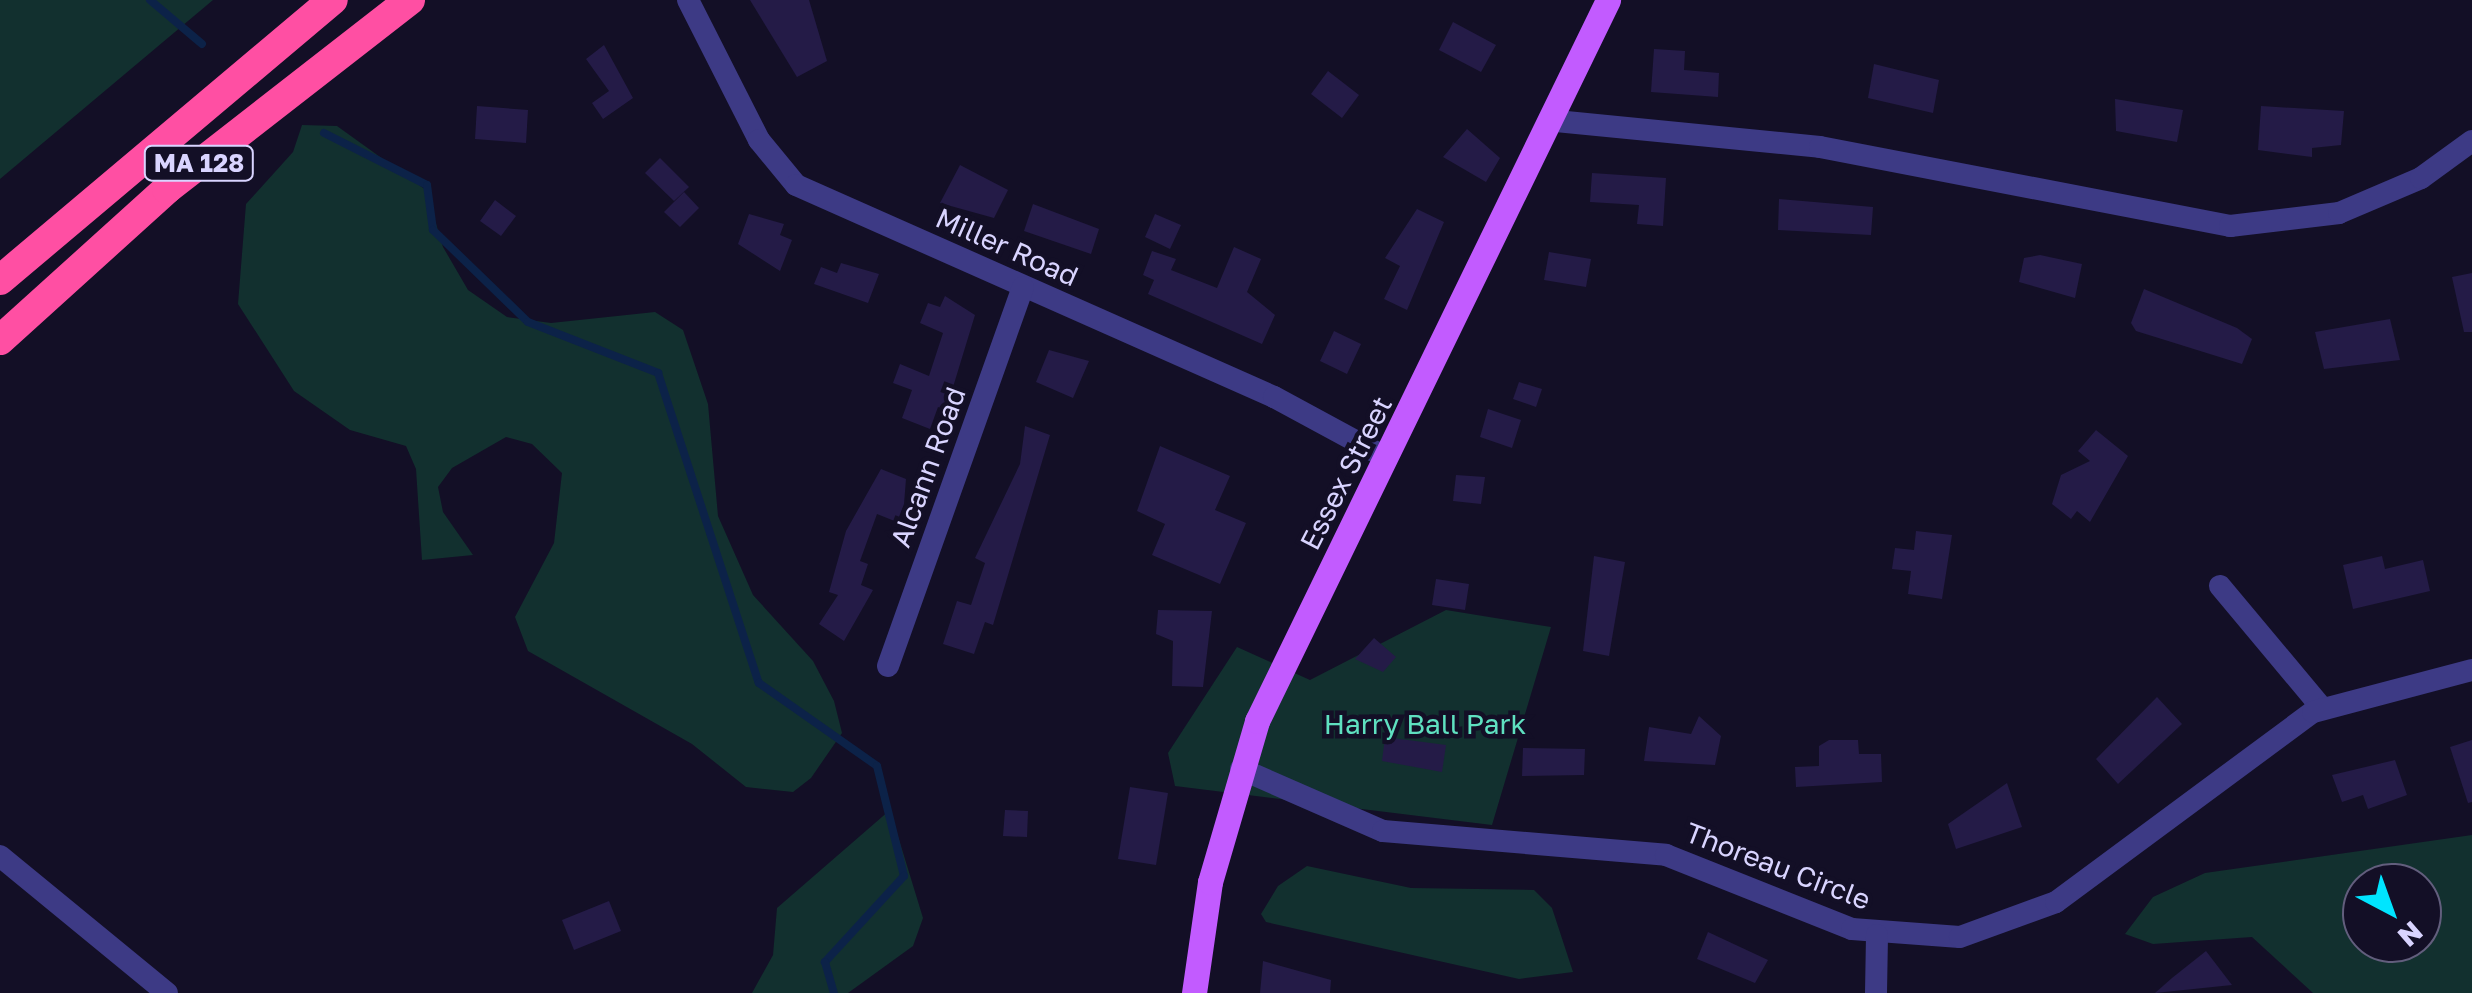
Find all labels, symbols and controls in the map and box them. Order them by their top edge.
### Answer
road number: MA 128 [142,143,256,183]
street label: Miller Road [931,201,1083,293]
street label: Alcann Road [883,382,973,552]
street label: Essex Street [1293,391,1399,555]
park label: Harry Ball Park [1324,707,1526,741]
street label: Thoreau Circle [1681,815,1875,917]
north arrow [2342,863,2442,963]
text: N [2392,915,2430,954]

